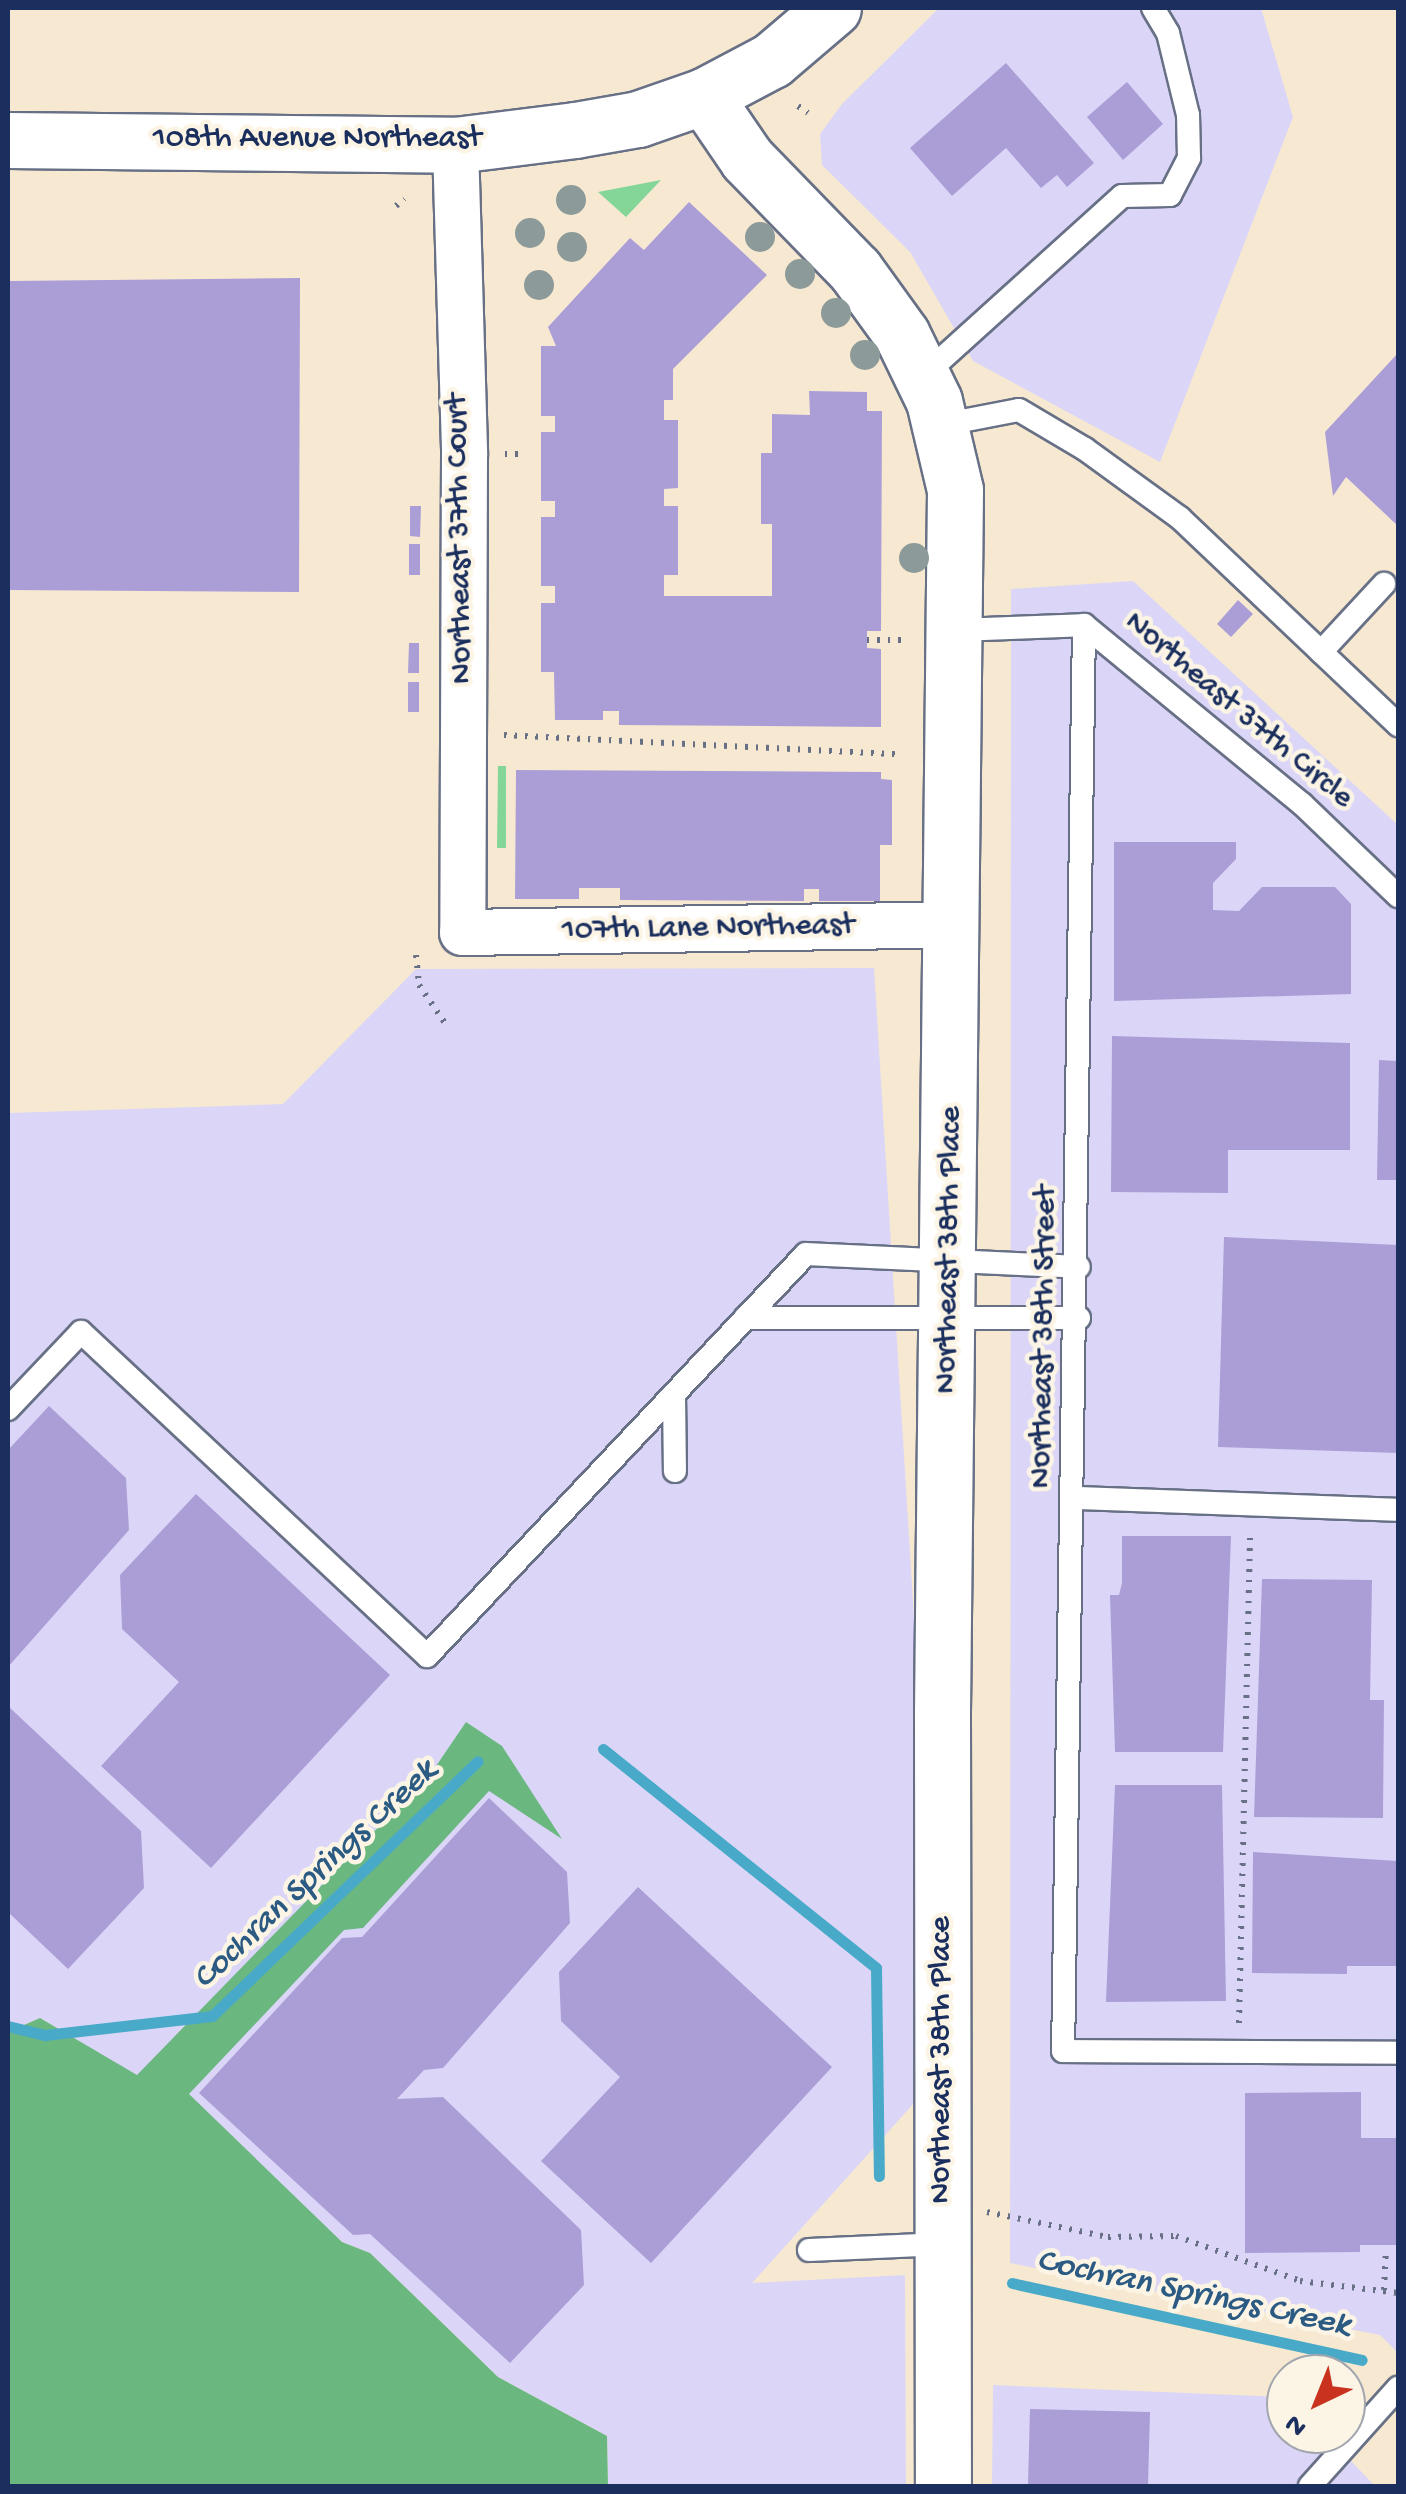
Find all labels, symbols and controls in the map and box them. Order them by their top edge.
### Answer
street label: 108th Avenue Northeast [153,120,481,158]
street label: Northeast 37th Court [439,394,483,684]
street label: Northeast 37th Circle [1116,604,1360,818]
street label: 107th Lane Northeast [561,907,855,951]
street label: Northeast 38th Place [928,1106,972,1394]
street label: Northeast 38th Street [1023,1185,1067,1489]
water label: Cochran Springs Creek [185,1752,447,2000]
street label: Northeast 38th Place [923,1916,961,2204]
water label: Cochran Springs Creek [1033,2241,1353,2349]
north arrow [1266,2354,1366,2454]
text: N [1279,2407,1315,2443]

